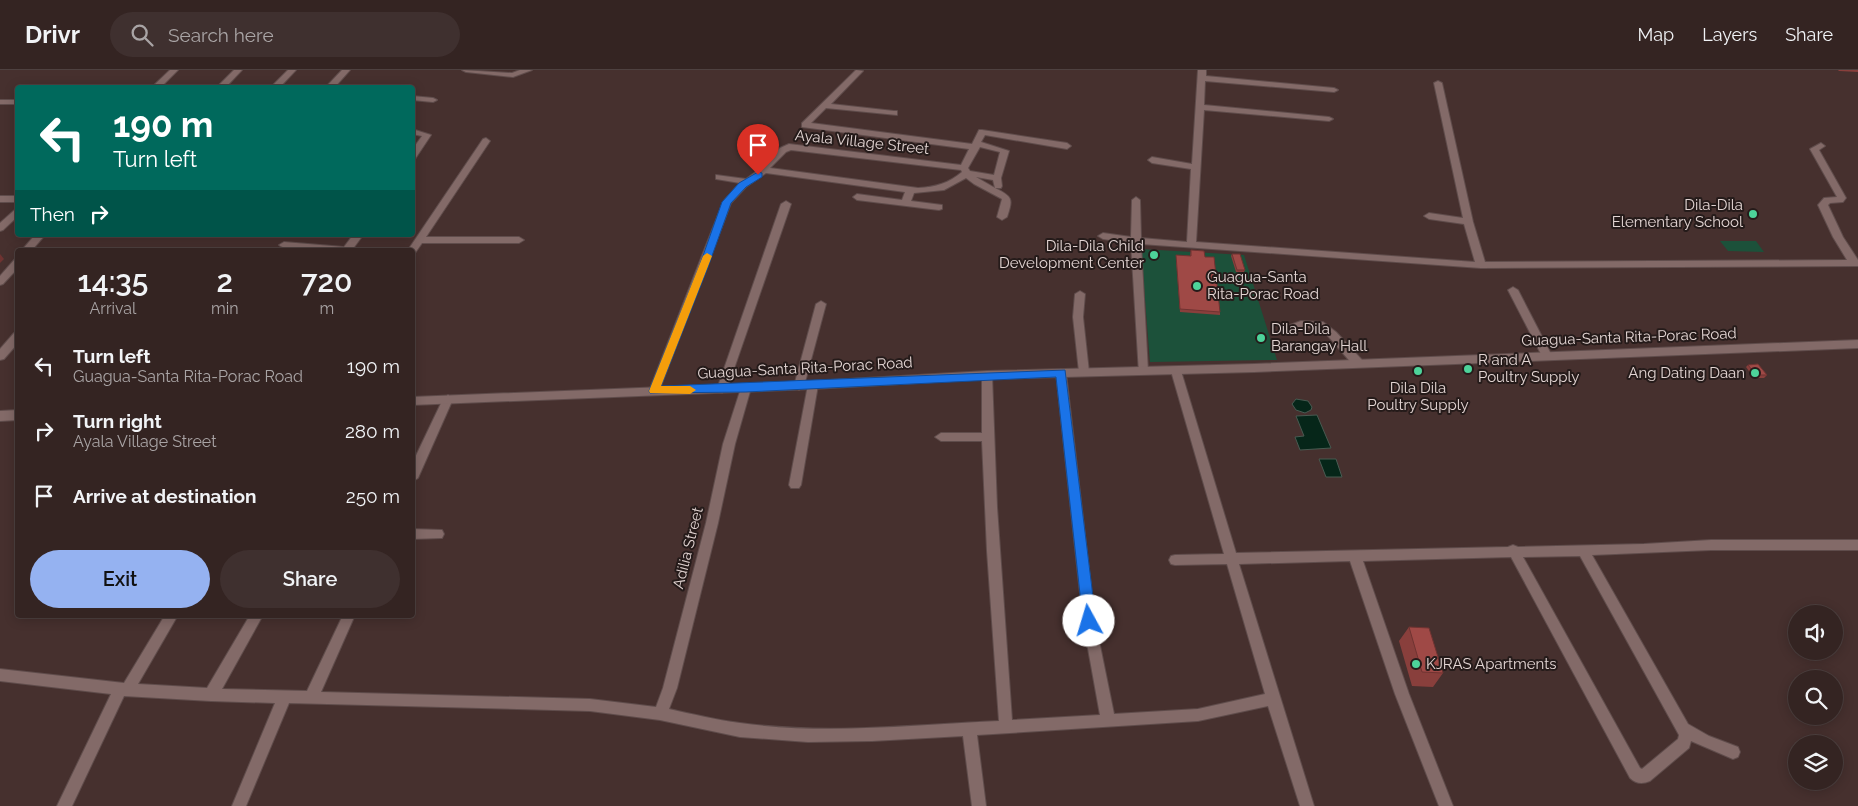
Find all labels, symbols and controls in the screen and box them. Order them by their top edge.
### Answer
search box [110,12,460,57]
text: Drivr [25,20,80,49]
icon: search [128,21,156,49]
text: Search here [168,24,274,46]
text: Map [1638,24,1674,45]
text: Layers [1702,24,1757,45]
text: Share [1785,24,1833,45]
text: 190 m [113,104,213,145]
icon: left [30,105,95,170]
pin [737,124,779,175]
street label: Ayala Village Street [794,126,930,158]
icon: arrive [744,131,772,159]
text: Turn left [113,146,197,172]
place label: Dila-Dila Elementary School [1612,196,1744,231]
icon: right [85,200,113,228]
text: Then [30,203,75,225]
marker: Dila-Dila Elementary School [1747,208,1759,220]
place label: Dila-Dila Child Development Center [999,237,1145,272]
marker: Dila-Dila Child Development Center [1148,249,1160,261]
text: 14:35 [78,264,148,299]
text: 2 [216,264,233,299]
text: 720 [301,264,352,299]
place label: Guagua-Santa Rita-Porac Road [1207,268,1319,303]
marker: Guagua-Santa Rita-Porac Road [1191,280,1203,292]
text: Arrival [90,299,136,318]
text: min [211,299,238,318]
text: m [319,299,334,318]
place label: Dila-Dila Barangay Hall [1271,320,1368,355]
street label: Guagua-Santa Rita-Porac Road [1521,324,1737,350]
marker: Dila-Dila Barangay Hall [1255,332,1267,344]
text: Turn left [73,345,150,367]
place label: R and A Poultry Supply [1478,351,1579,386]
icon: left [30,352,58,380]
street label: Guagua-Santa Rita-Porac Road [697,353,913,383]
text: 190 m [347,355,400,377]
marker: R and A Poultry Supply [1462,363,1474,375]
place label: Ang Dating Daan [1628,364,1745,382]
marker: Dila Dila Poultry Supply [1412,365,1424,377]
text: Guagua-Santa Rita-Porac Road [73,367,303,386]
marker: Ang Dating Daan [1749,367,1761,379]
place label: Dila Dila Poultry Supply [1367,379,1469,414]
text: Turn right [73,410,162,432]
icon: right [30,417,58,445]
text: 280 m [345,420,400,442]
text: Ayala Village Street [73,432,217,451]
icon: arrive [30,482,58,510]
text: Arrive at destination [73,485,257,507]
text: 250 m [346,485,400,507]
street label: Adilia Street [669,505,707,591]
button: Exit [30,550,210,608]
button: Share [220,550,400,608]
position arrow [1062,594,1114,646]
map controls [1788,605,1843,790]
button: sound [1788,605,1843,660]
place label: KJRAS Apartments [1426,655,1556,673]
marker: KJRAS Apartments [1410,658,1422,670]
button: search [1788,670,1843,725]
button: layers [1788,735,1843,790]

